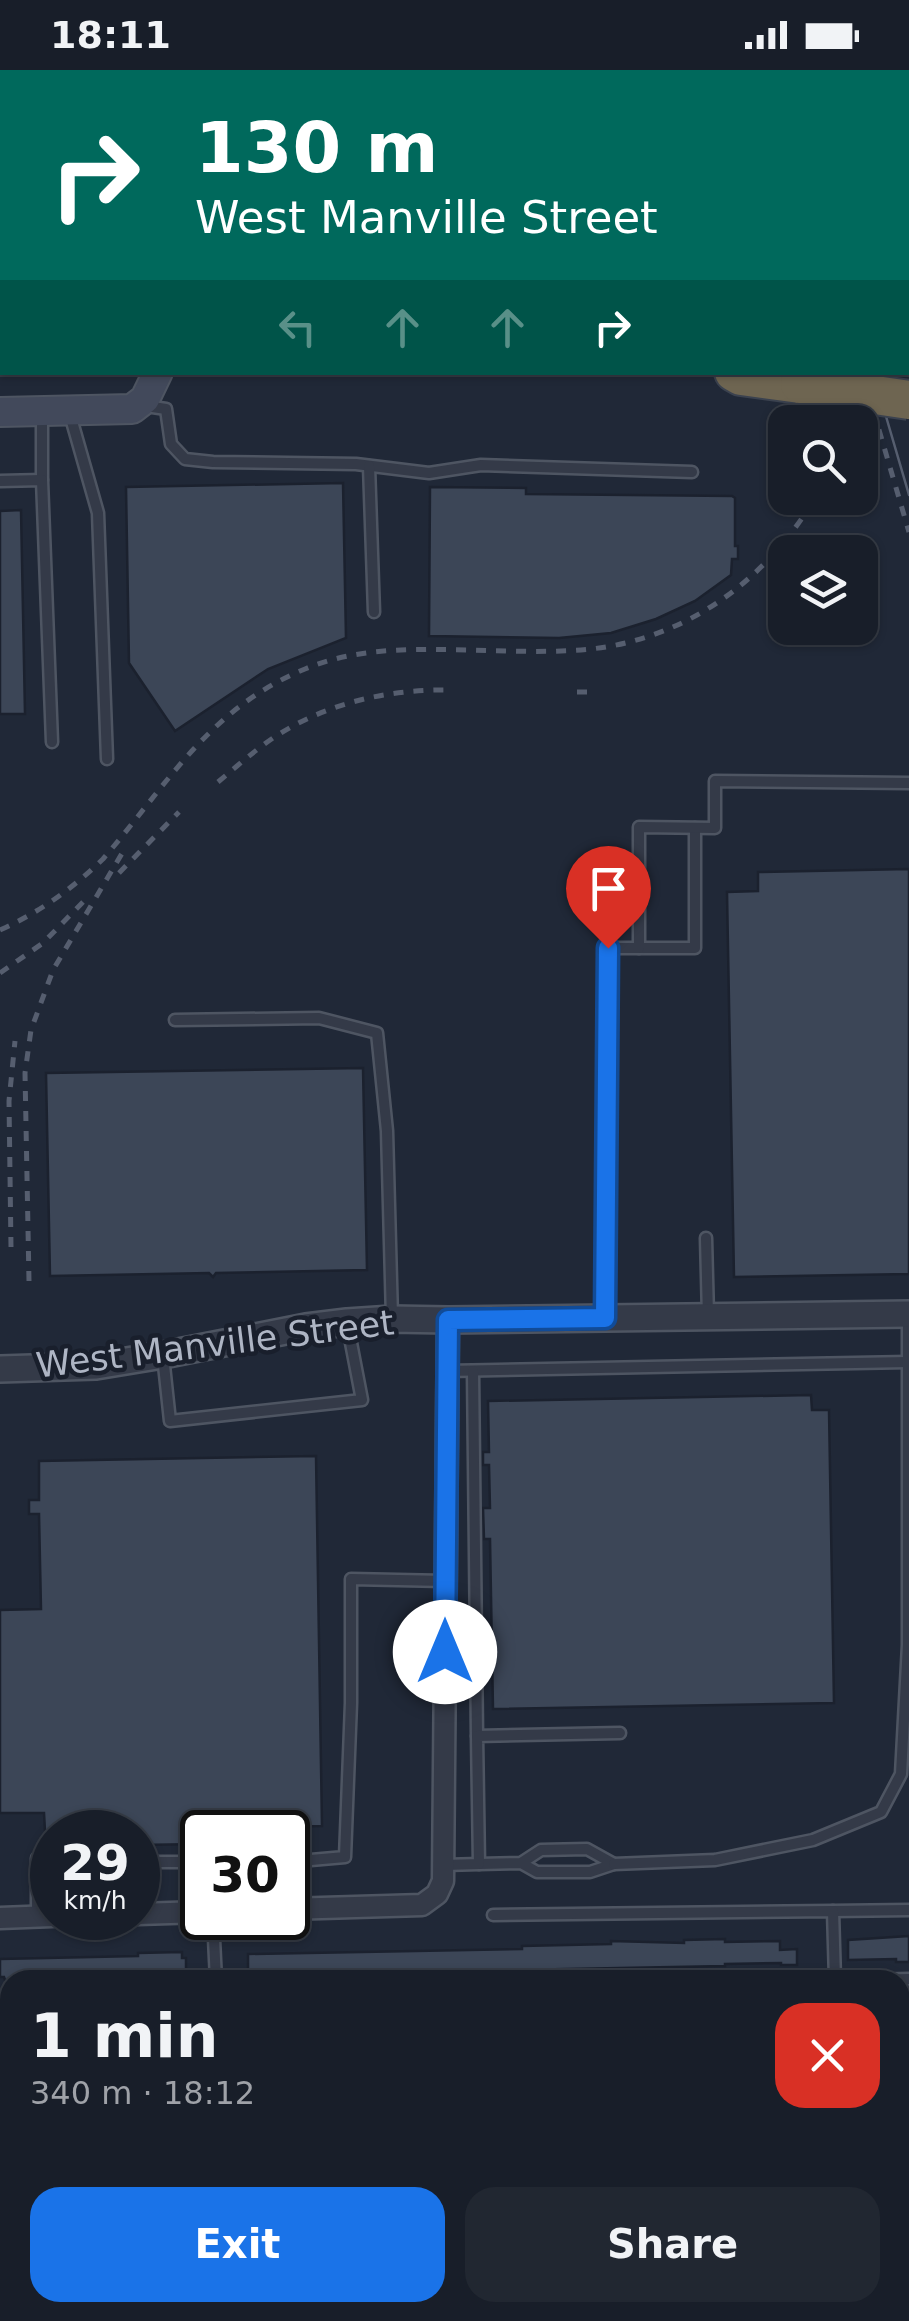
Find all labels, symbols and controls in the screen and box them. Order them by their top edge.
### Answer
text: 18:11 [50,13,171,57]
text: 130 m [195,107,438,189]
icon: right [30,110,160,240]
text: West Manville Street [195,191,658,244]
icon: left [270,300,325,355]
icon: ahead [375,300,430,355]
icon: ahead [480,300,535,355]
icon: right [585,300,640,355]
map controls [768,405,878,645]
button: search [768,405,878,515]
button: layers [768,535,878,645]
pin [566,846,651,949]
icon: arrive [581,861,636,916]
street label: West Manville Street [34,1302,396,1386]
position arrow [393,1600,497,1704]
speed limit sign: 30 [180,1810,310,1940]
text: 29 [60,1834,130,1892]
text: km/h [63,1886,127,1915]
text: 1 min [30,2001,218,2071]
button: close [775,2003,880,2108]
text: 340 m · 18:12 [30,2074,255,2112]
button: Exit [30,2187,445,2302]
button: Share [465,2187,880,2302]

